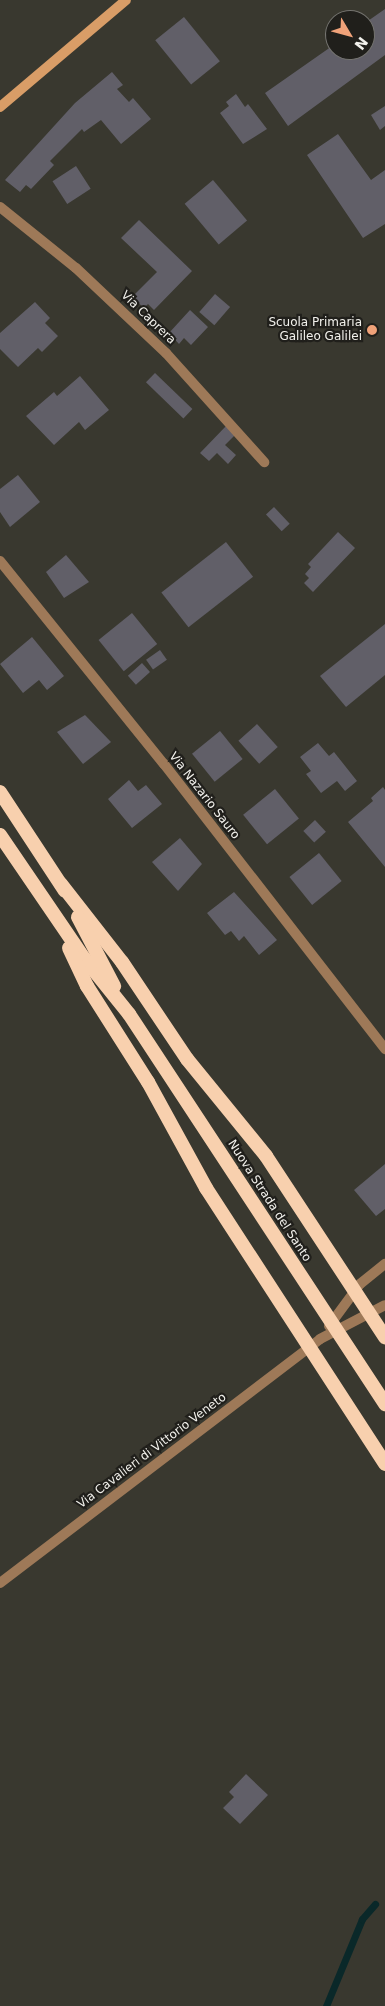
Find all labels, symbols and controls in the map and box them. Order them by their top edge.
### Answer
north arrow [325,10,375,60]
text: N [351,34,371,53]
street label: Via Caprera [118,288,178,348]
place label: Scuola Primaria Galileo Galilei [268,316,362,344]
marker: Scuola Primaria Galileo Galilei [366,324,378,336]
street label: Via Nazario Sauro [166,750,242,842]
street label: Nuova Strada del Santo [224,1137,314,1265]
street label: Via Cavalieri di Vittorio Veneto [75,1390,229,1512]

